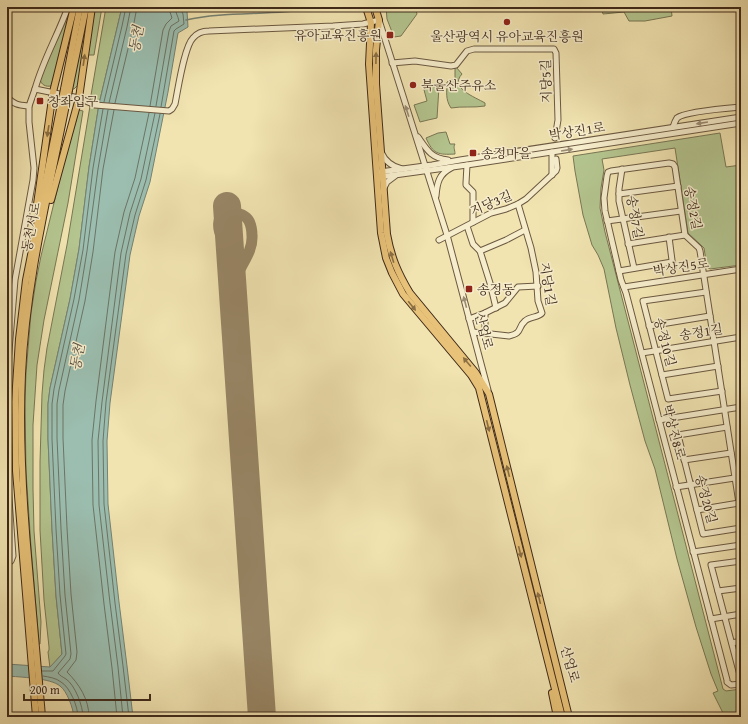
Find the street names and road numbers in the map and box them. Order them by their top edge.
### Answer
street label: 지당5길 [536,59,556,103]
street label: 박상진1로 [548,117,607,145]
street label: 송정2길 [679,185,707,231]
street label: 지당3길 [467,186,515,220]
street label: 송정7길 [622,194,648,240]
street label: 동천서로 [17,200,45,253]
street label: 박상진5로 [652,253,711,281]
street label: 지당1길 [535,261,561,307]
street label: 산업로 [470,310,498,352]
street label: 송정10길 [649,315,681,369]
street label: 송정1길 [678,319,724,345]
street label: 박상진8로 [658,402,691,462]
street label: 송정20길 [690,472,722,526]
street label: 산업로 [556,643,584,685]

